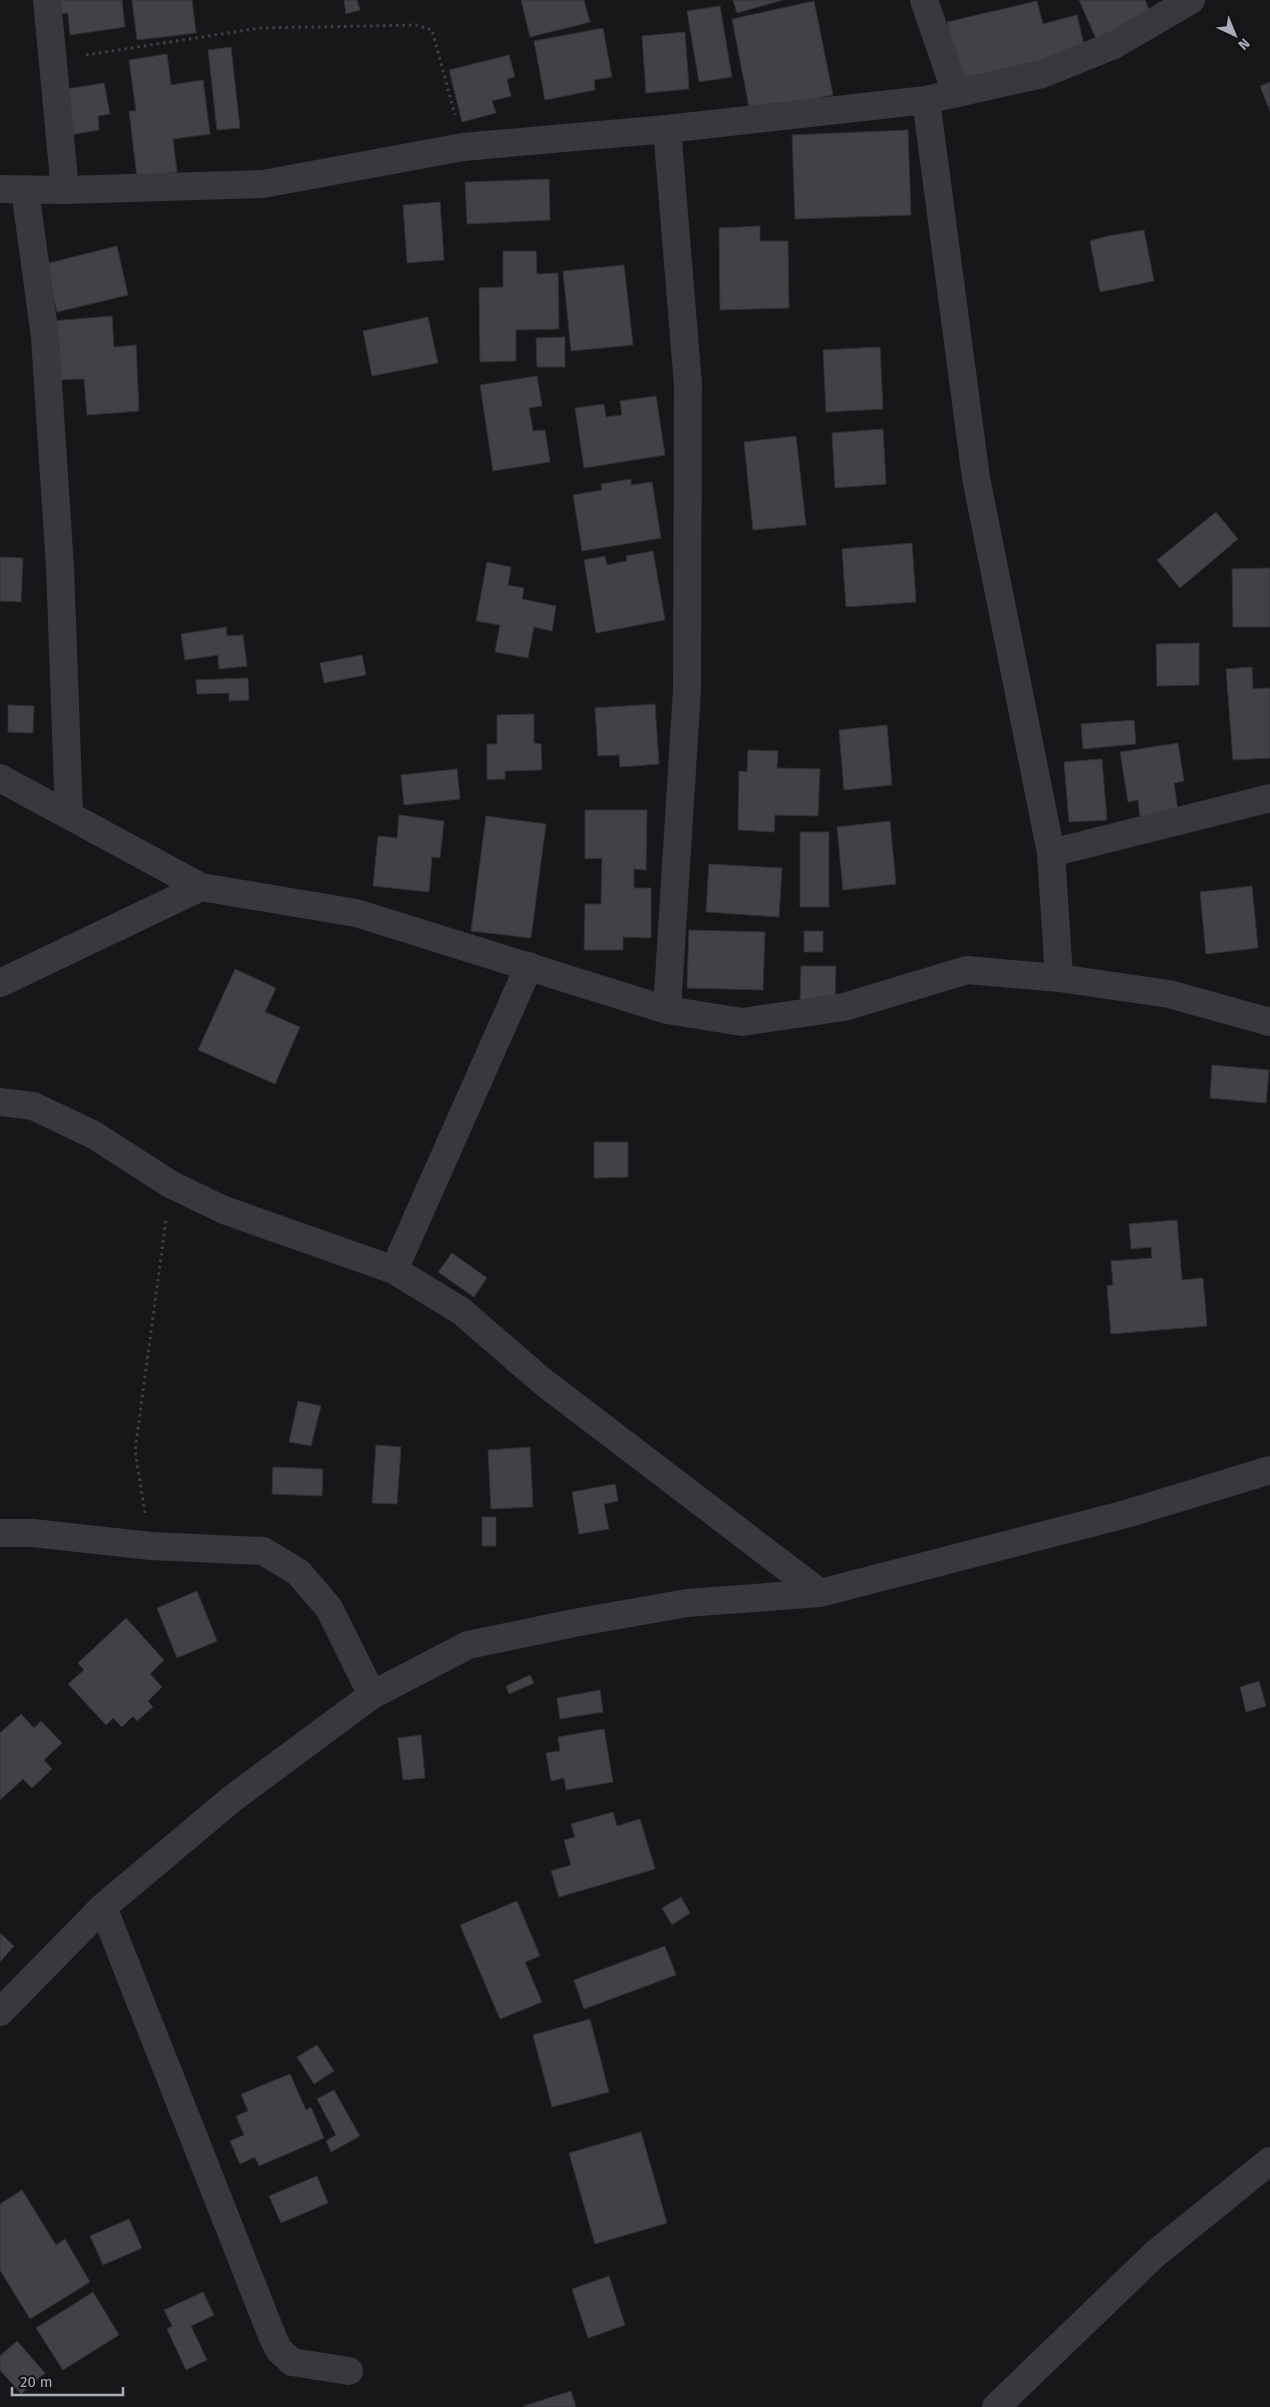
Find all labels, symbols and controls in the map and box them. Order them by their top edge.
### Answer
north arrow [1210,10,1260,60]
text: N [1234,35,1253,53]
scale bar [12,2364,124,2396]
text: 20 m [20,2373,53,2391]

